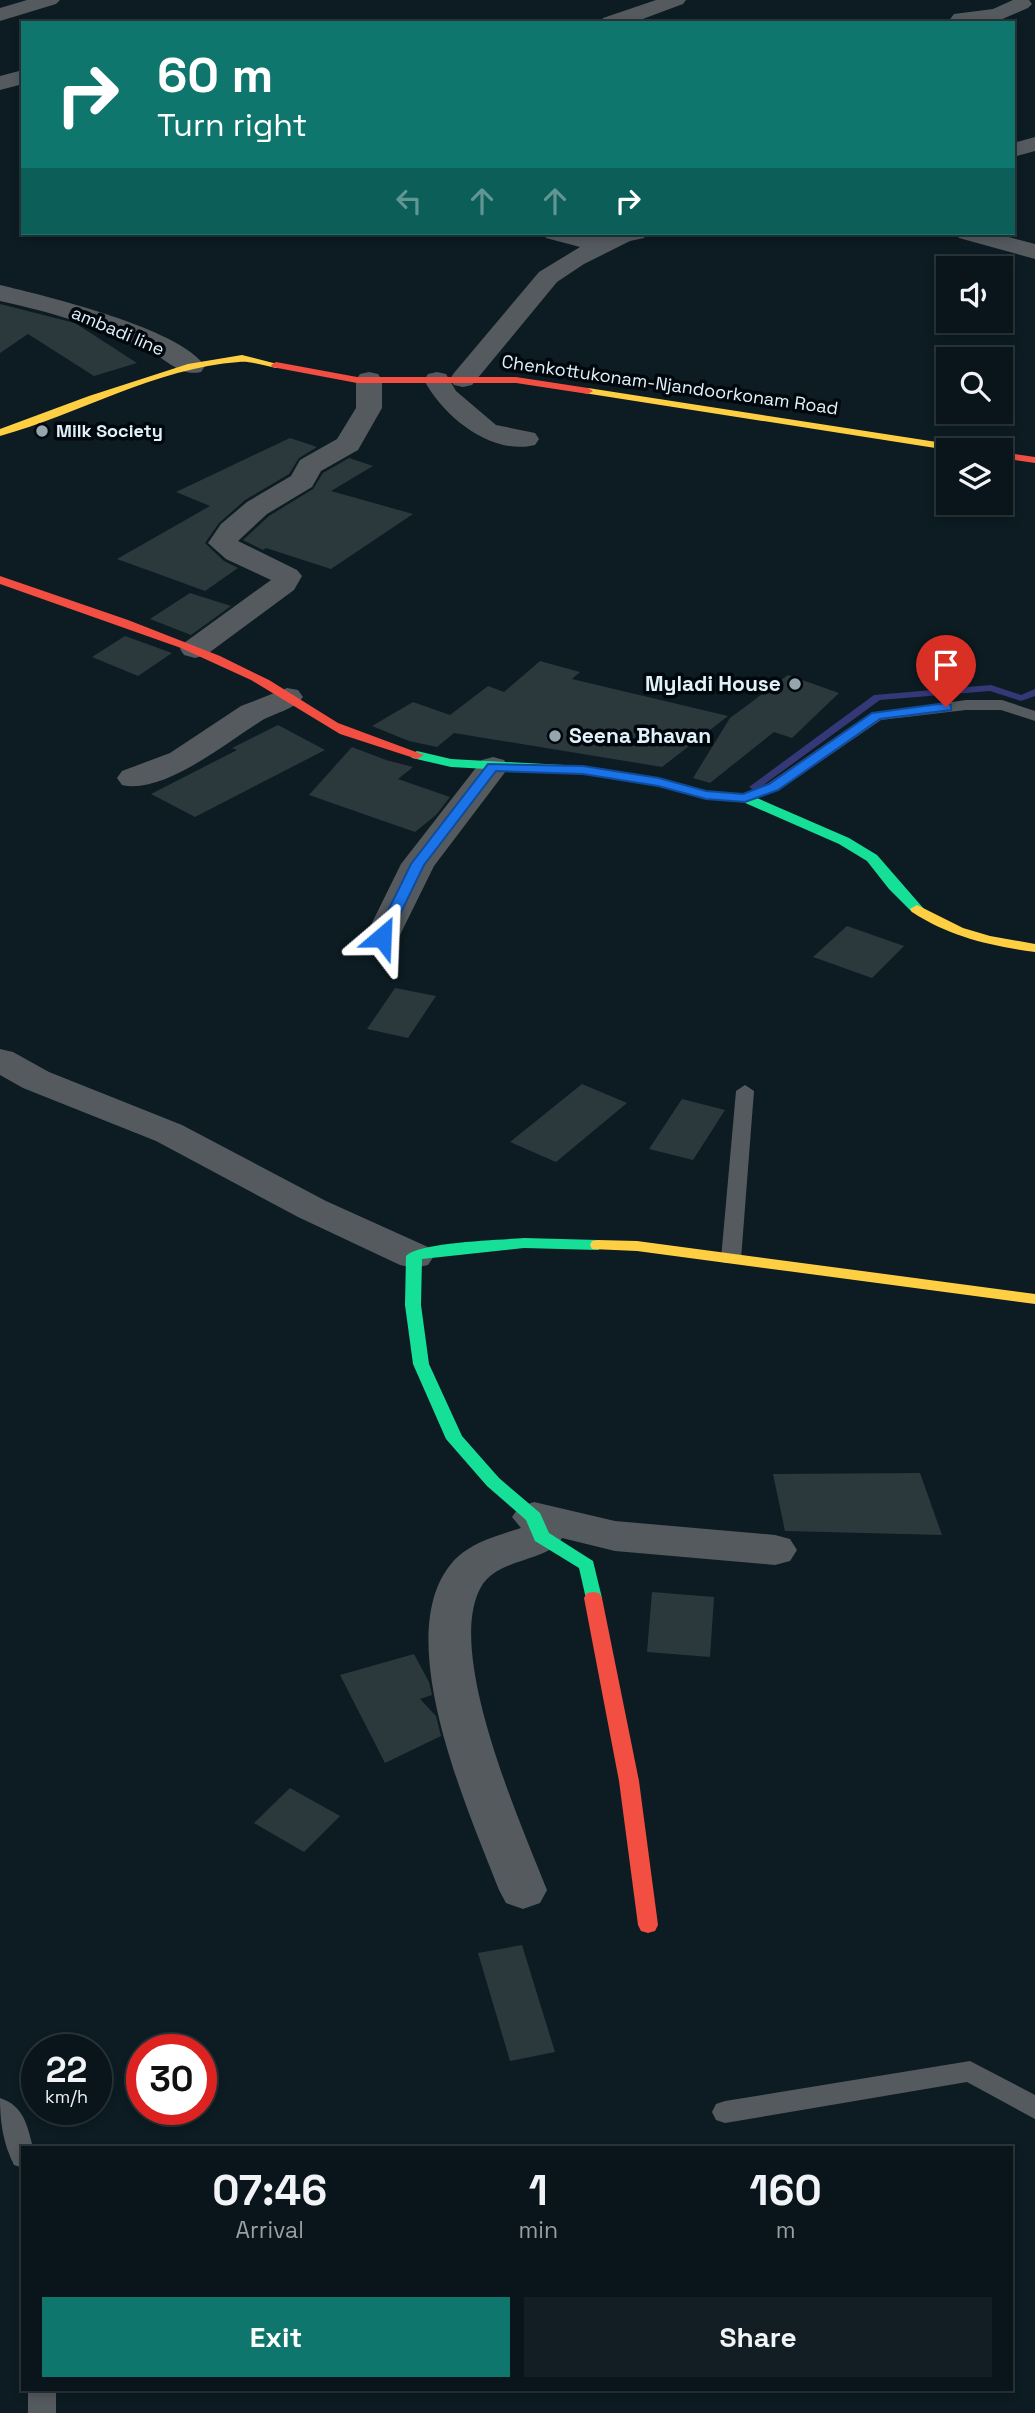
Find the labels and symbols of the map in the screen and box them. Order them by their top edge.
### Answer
street label: ambadi line [68,301,168,360]
street label: Chenkottukonam-Njandoorkonam Road [500,349,840,420]
place label: Milk Society [56,419,163,442]
marker: Milk Society [34,423,50,439]
pin [916,635,976,707]
place label: Myladi House [645,670,781,697]
marker: Myladi House [787,676,803,692]
place label: Seena Bhavan [569,722,711,749]
marker: Seena Bhavan [547,728,563,744]
position arrow [345,900,419,974]
speed limit sign: 30 [126,2034,217,2125]

